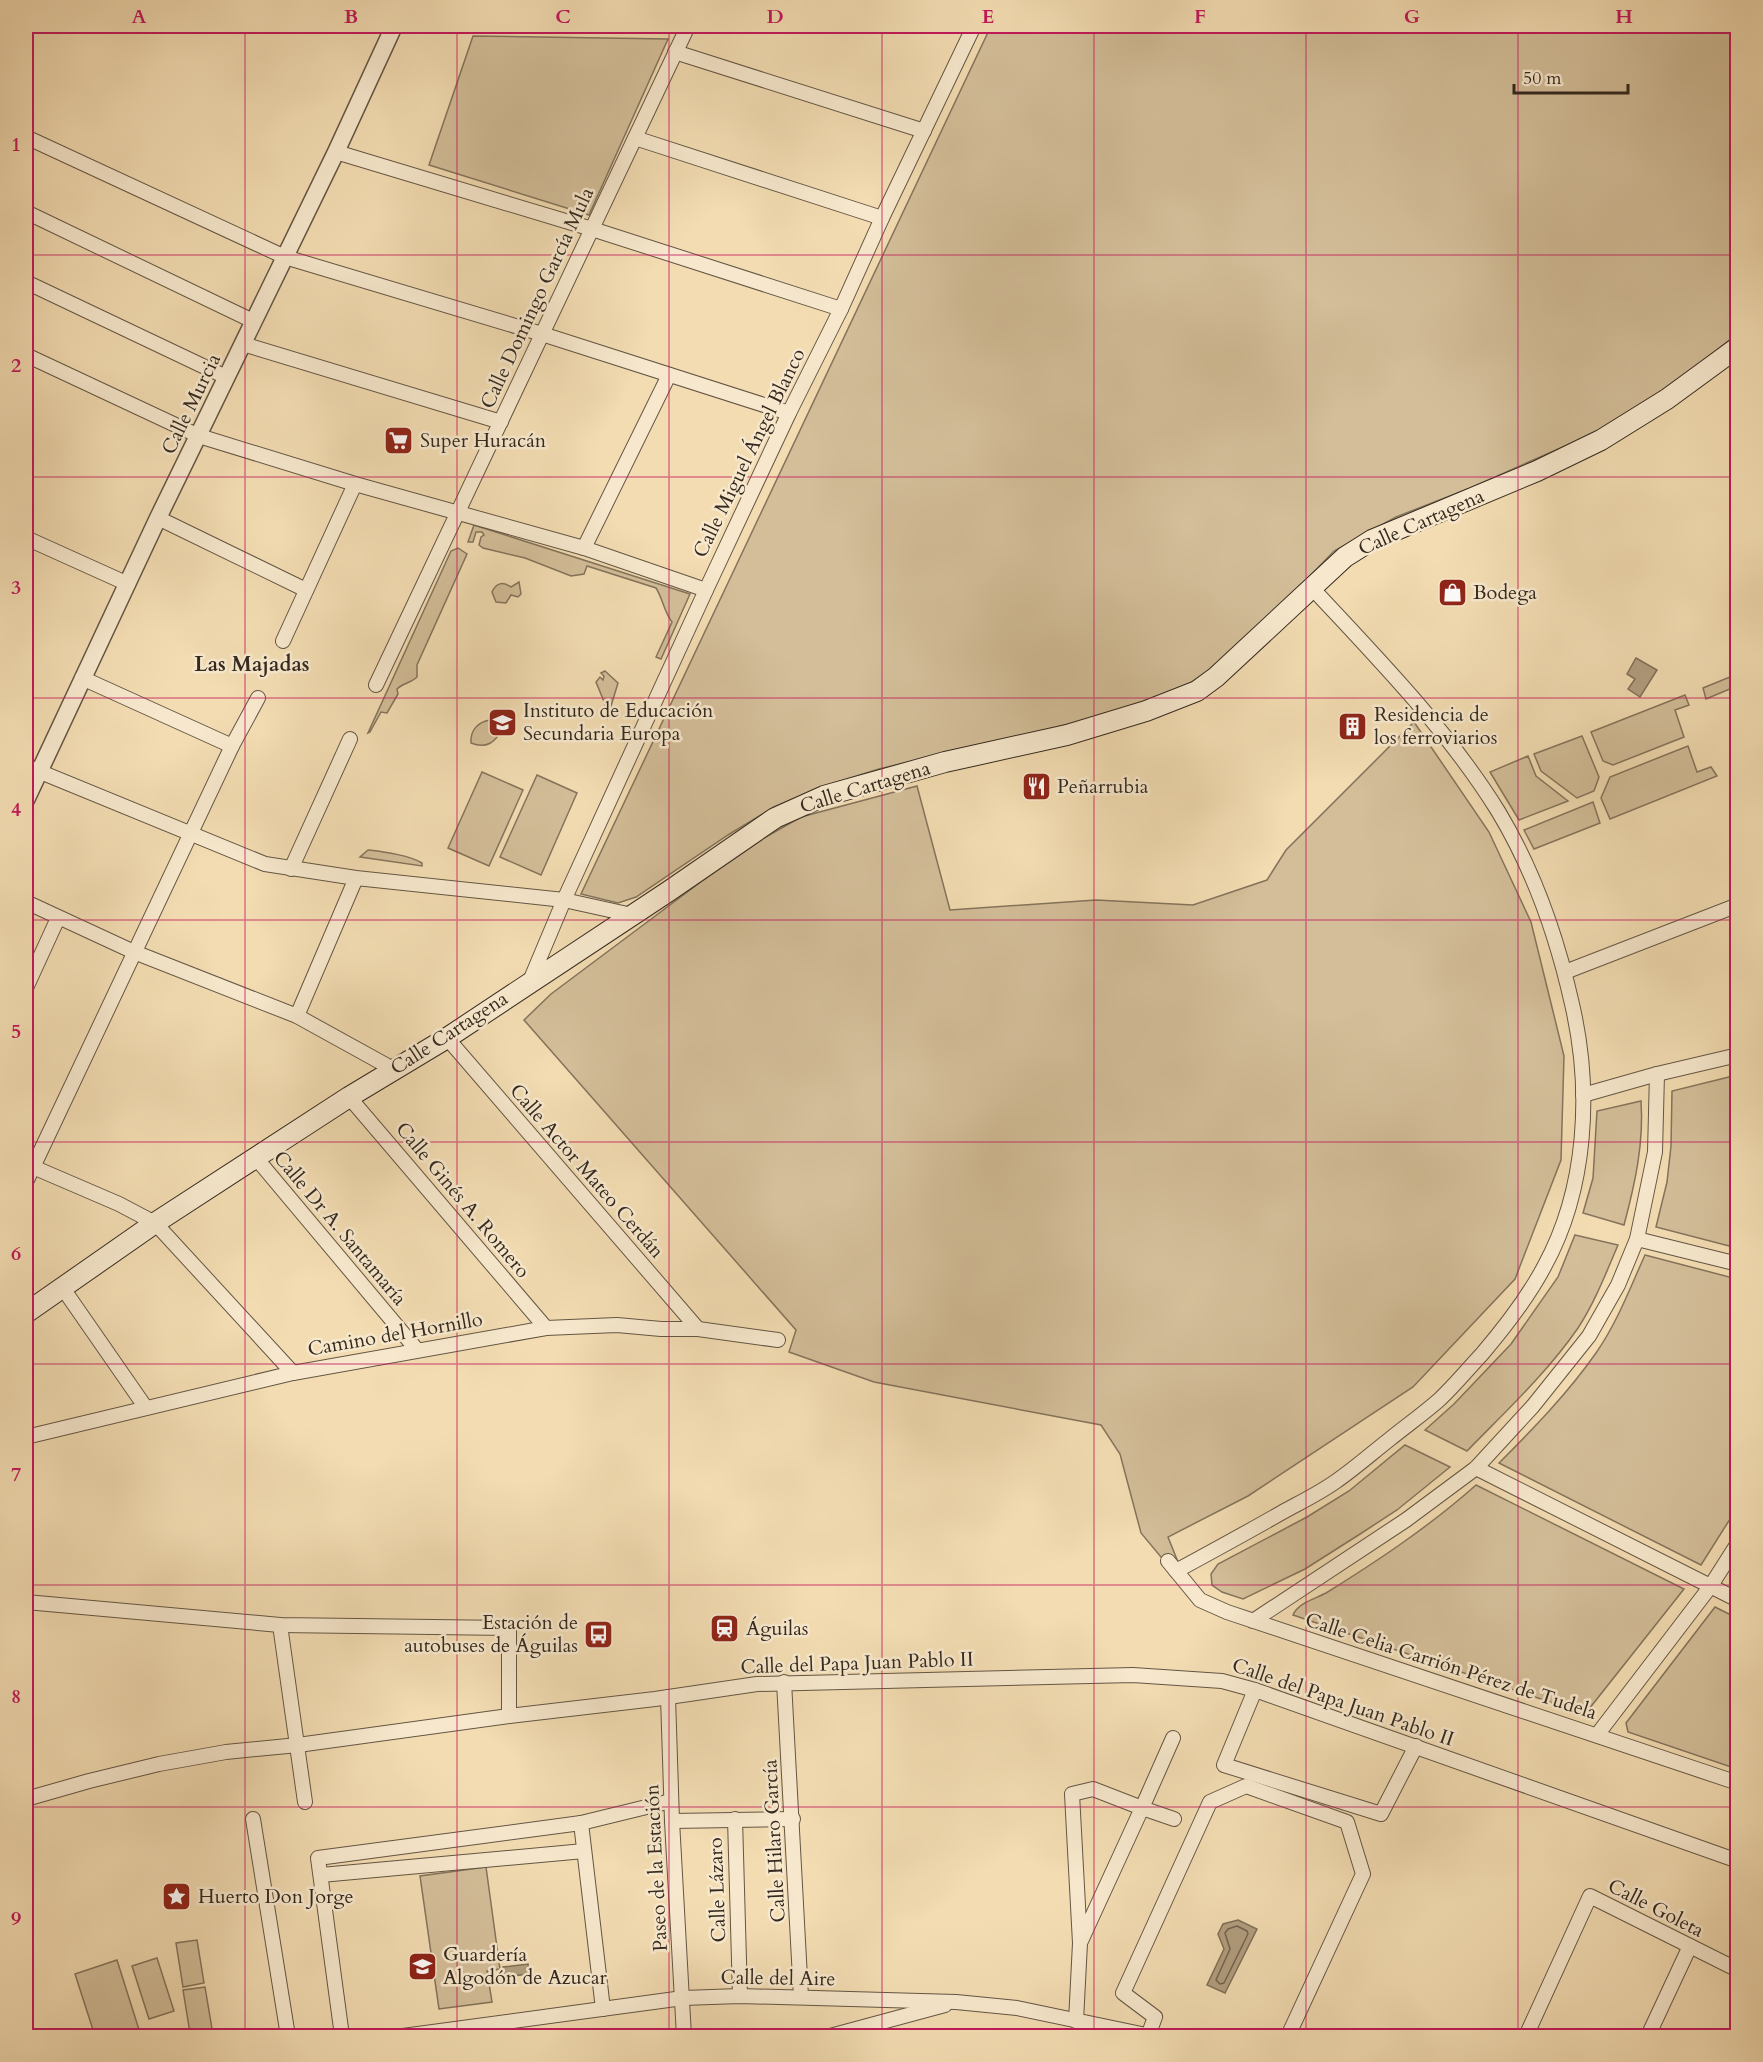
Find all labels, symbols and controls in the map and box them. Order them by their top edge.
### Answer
text: A [131,3,147,30]
text: B [344,3,358,30]
text: C [555,3,571,30]
text: D [766,3,784,30]
text: E [982,3,994,30]
text: F [1194,3,1206,30]
text: G [1404,3,1420,30]
text: H [1615,3,1633,30]
scale bar [1514,57,1628,95]
text: 50 m [1523,66,1562,91]
text: 1 [11,131,21,158]
street label: Calle Domingo García Mula [474,183,600,413]
street label: Calle Miguel Ángel Blanco [687,344,812,562]
street label: Calle Murcia [155,349,227,459]
text: 2 [11,352,21,379]
supermarket icon: Super Huracán [383,424,415,456]
place label: Super Huracán [420,427,547,454]
street label: Calle Cartagena [1354,482,1489,562]
text: 3 [11,574,21,601]
shop icon: Bodega [1436,576,1468,608]
place label: Bodega [1473,579,1537,606]
district label: Las Majadas [194,650,310,679]
place label: Instituto de Educación Secundaria Europa [523,697,714,747]
place label: Residencia de los ferroviarios [1374,701,1497,751]
school or university icon: Instituto de Educación Secundaria Europa [486,706,518,738]
building icon: Residencia de los ferroviarios [1337,710,1369,742]
street label: Calle Cartagena [796,754,934,820]
restaurant icon: Peñarrubia [1020,770,1052,802]
place label: Peñarrubia [1057,773,1149,800]
text: 4 [11,796,21,823]
street label: Calle Cartagena [385,985,513,1081]
text: 5 [11,1018,21,1045]
street label: Calle Actor Mateo Cerdán [504,1078,671,1265]
street label: Calle Ginés A. Romero [390,1116,536,1284]
street label: Calle Dr A. Santamaría [267,1145,413,1311]
text: 6 [11,1240,21,1267]
street label: Camino del Hornillo [305,1305,485,1363]
text: 7 [11,1461,21,1488]
street label: Calle Celia Carrión Pérez de Tudela [1302,1606,1601,1726]
place label: Estación de autobuses de Águilas [404,1609,578,1659]
station icon: Águilas [709,1612,741,1644]
place label: Águilas [746,1615,808,1642]
bus stop icon: Estación de autobuses de Águilas [583,1618,615,1650]
street label: Calle del Papa Juan Pablo II [740,1645,974,1681]
street label: Calle del Papa Juan Pablo II [1228,1651,1458,1753]
text: 8 [11,1683,21,1710]
street label: Calle Hilaro García [756,1758,792,1923]
street label: Paseo de la Estación [638,1783,674,1952]
street label: Calle Lázaro [702,1837,732,1943]
street label: Calle Goleta [1603,1872,1709,1944]
place icon: Huerto Don Jorge [161,1880,193,1912]
place label: Huerto Don Jorge [198,1883,354,1910]
text: 9 [11,1905,21,1932]
place label: Guardería Algodón de Azucar [443,1941,608,1991]
school or university icon: Guardería Algodón de Azucar [406,1950,438,1982]
street label: Calle del Aire [720,1963,836,1993]

